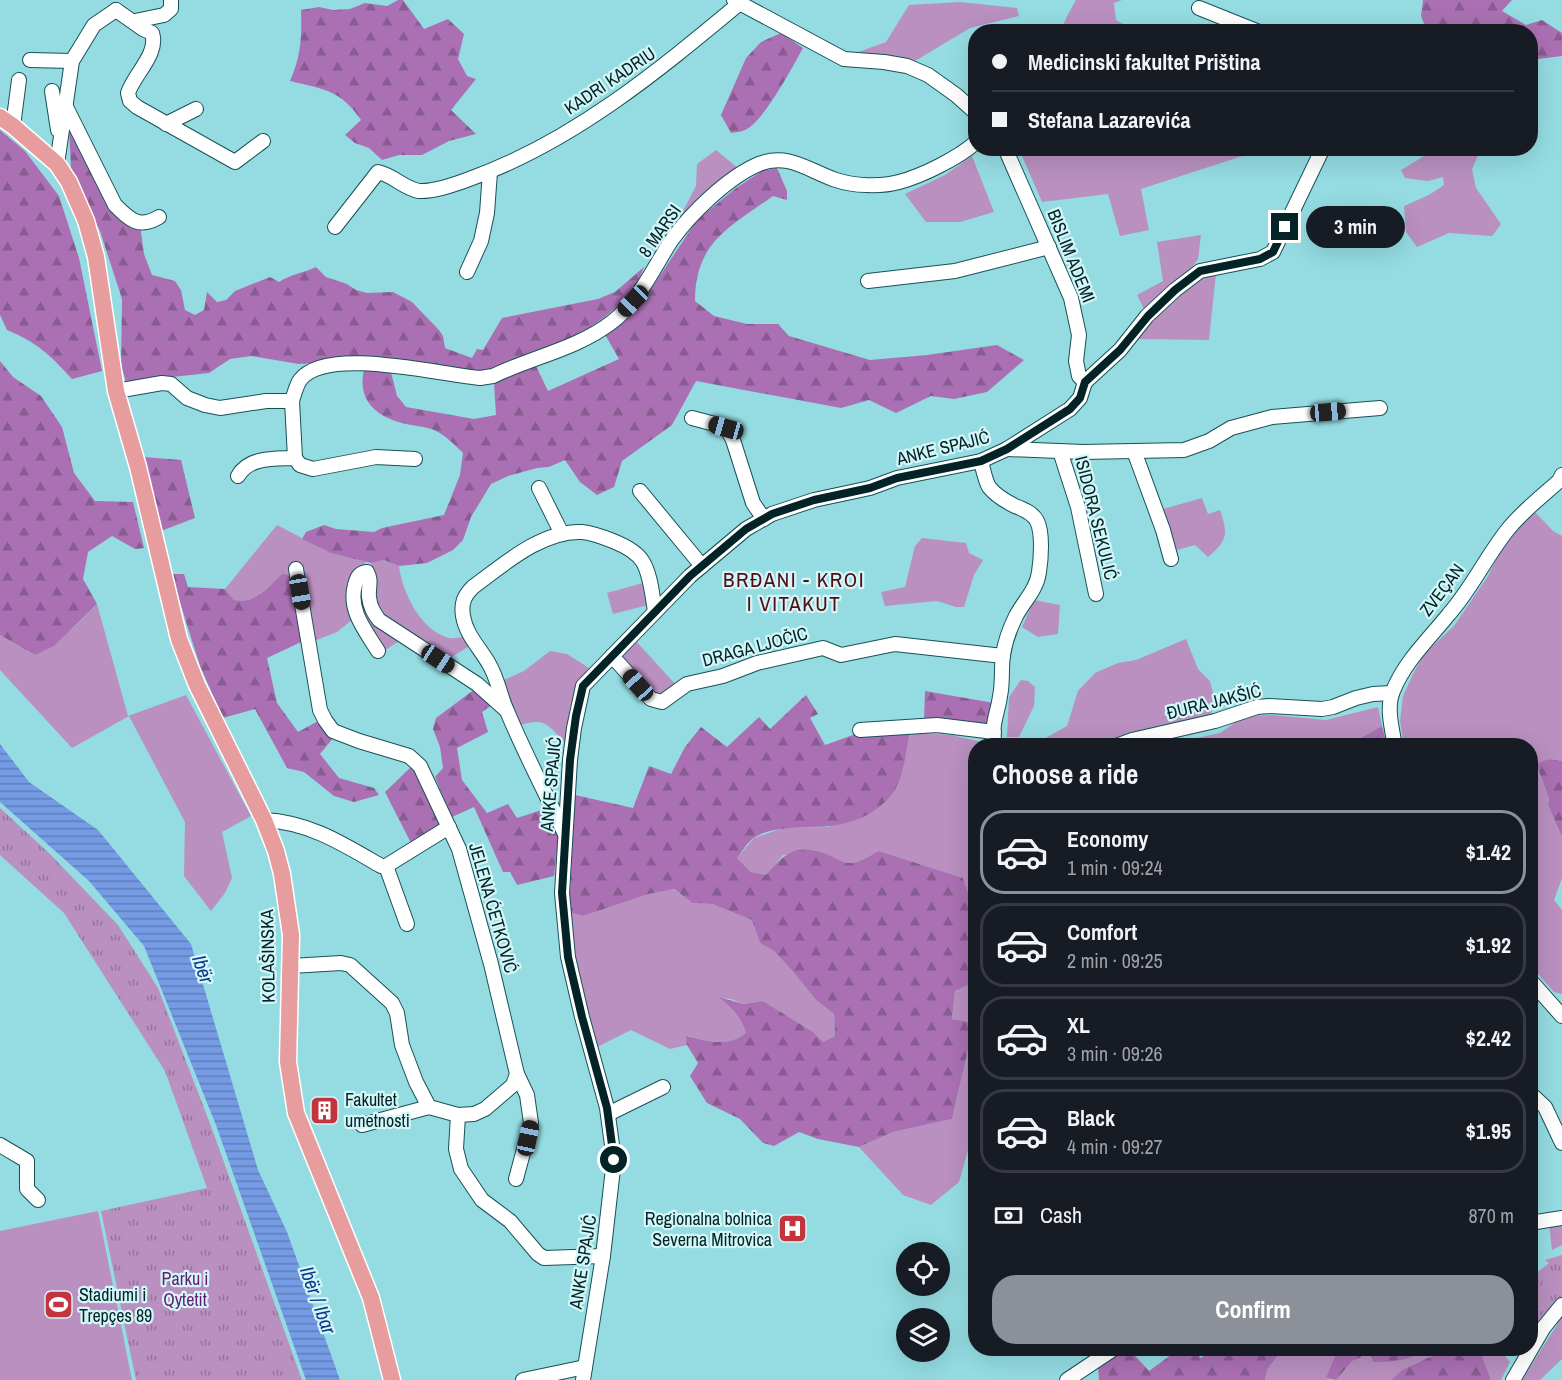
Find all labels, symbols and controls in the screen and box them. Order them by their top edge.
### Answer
street label: KADRI KADRIU [559,41,660,120]
text: Medicinski fakultet Priština [1028,47,1261,77]
text: Stefana Lazarevića [1028,105,1190,135]
street label: 8 MARSI [632,199,687,262]
street label: BISLIM ADEMI [1041,205,1101,306]
callout: 3 min [1306,206,1405,248]
route end [1271,213,1298,240]
text: 3 min [1334,213,1377,240]
car [614,282,652,320]
car [1309,401,1347,423]
car [706,414,746,442]
street label: ANKE SPAJIĆ [893,424,992,471]
street label: ISIDORA SEKULIĆ [1069,453,1124,583]
street label: ZVEÇAN [1414,558,1470,621]
district label: BRĐANI - KROI I VITAKUT [723,565,865,618]
car [288,573,312,611]
street label: DRAGA LJOČIC [699,620,810,673]
car [418,642,458,676]
car [619,666,657,704]
street label: ÐURA JAKŠIĆ [1164,678,1264,725]
street label: ANKE SPAJIĆ [534,736,567,833]
text: Choose a ride [992,756,1138,792]
text: Economy [1067,824,1148,854]
icon: car [995,825,1049,879]
text: $1.42 [1466,837,1511,867]
street label: JELENA ĆETKOVIĆ [463,840,524,976]
text: 1 min · 09:24 [1067,854,1163,881]
street label: KOLAŠINSKA [254,909,281,1003]
text: Comfort [1067,917,1137,947]
icon: car [995,918,1049,972]
text: $1.92 [1466,930,1511,960]
text: 2 min · 09:25 [1067,947,1163,974]
water label: Ibër [186,951,221,987]
text: XL [1067,1010,1090,1040]
icon: car [995,1011,1049,1065]
text: $2.42 [1466,1023,1511,1053]
text: 3 min · 09:26 [1067,1040,1163,1067]
place label: Fakultet umetnosti [345,1087,410,1133]
building icon: Fakultet umetnosti [308,1094,340,1126]
text: Black [1067,1103,1115,1133]
icon: car [995,1104,1049,1158]
text: $1.95 [1466,1116,1511,1146]
car [515,1119,541,1157]
text: 4 min · 09:27 [1067,1133,1163,1160]
route start [600,1146,627,1173]
icon: cash [992,1199,1025,1232]
text: Cash [1040,1200,1082,1230]
text: 870 m [1468,1202,1514,1229]
place label: Regionalna bolnica Severna Mitrovica [645,1206,772,1252]
street label: ANKE SPAJIĆ [563,1213,602,1312]
hospital icon: Regionalna bolnica Severna Mitrovica [777,1213,809,1245]
map controls [896,1242,950,1362]
button: locate [896,1242,950,1296]
water label: Ibër / Ibar [294,1262,343,1338]
park label: Parku i Qytetit [162,1266,208,1312]
button: Confirm [992,1275,1514,1344]
place label: Stadiumi i Trepçes 89 [79,1282,152,1328]
sports icon: Stadiumi i Trepçes 89 [42,1289,74,1321]
button: layers [896,1308,950,1362]

